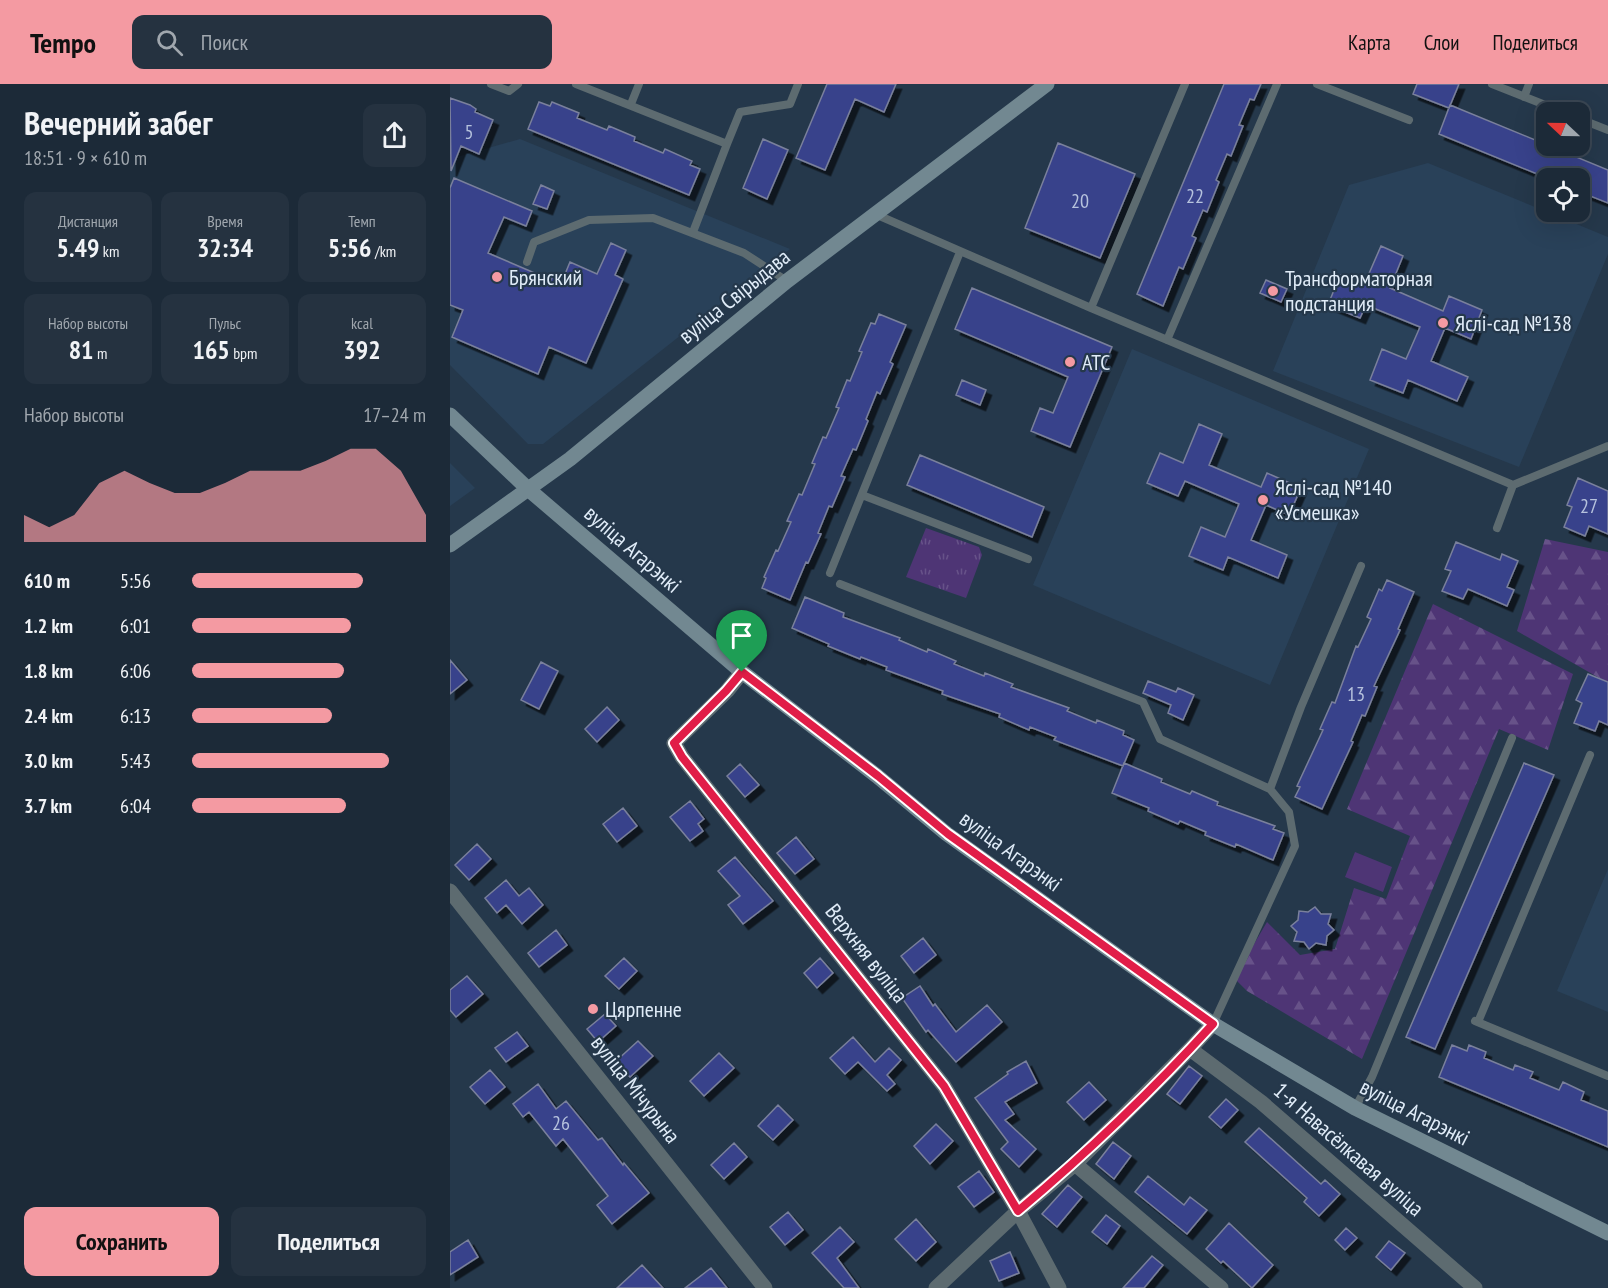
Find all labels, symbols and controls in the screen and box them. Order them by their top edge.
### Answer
search box [132,15,552,69]
text: Tempo [30,24,96,61]
icon: search [153,26,186,59]
text: Поиск [201,28,248,56]
text: Карта [1348,29,1391,56]
text: Слои [1424,29,1459,56]
text: Поделиться [1492,29,1578,56]
text: Вечерний забег [24,101,212,144]
north arrow [1536,102,1590,156]
map controls [1536,102,1590,222]
button: share [363,104,426,167]
house number: 5 [465,119,474,145]
text: 18:51 · 9 × 610 m [24,145,147,171]
button: locate [1536,168,1590,222]
house number: 22 [1186,183,1204,209]
house number: 20 [1071,188,1089,214]
text: Дистанция [58,211,118,231]
text: Время [207,211,243,231]
text: Темп [348,211,376,231]
text: 5.49 [57,231,99,264]
text: 32:34 [197,231,253,264]
text: 5:56 [328,231,372,264]
text: km [99,241,119,261]
text: /km [372,241,396,261]
street label: вуліца Свірыдава [673,243,795,349]
place label: Брянский [509,263,582,291]
place label: Трансформаторная подстанция [1285,264,1432,317]
marker: Брянский [490,270,504,284]
marker: Трансформаторная подстанция [1266,284,1280,298]
place label: Яслі-сад №138 [1455,309,1572,337]
text: Набор высоты [48,313,128,333]
text: Пульс [209,313,241,333]
text: kcal [351,313,373,333]
marker: Яслі-сад №138 [1436,316,1450,330]
text: 81 [69,333,94,366]
text: 165 [192,333,230,366]
text: 392 [343,333,381,366]
text: m [94,343,107,363]
text: bpm [230,343,258,363]
place label: АТС [1082,348,1110,376]
marker: АТС [1063,355,1077,369]
text: Набор высоты [24,402,124,428]
text: 17–24 m [363,402,426,428]
place label: Яслі-сад №140 «Усмешка» [1275,473,1392,526]
marker: Яслі-сад №140 «Усмешка» [1256,493,1270,507]
house number: 27 [1580,493,1598,519]
street label: вуліца Агарэнкі [579,499,687,599]
text: 610 m [24,568,70,594]
text: 5:56 [120,568,151,594]
pin [716,610,767,672]
text: 1.2 km [24,613,73,639]
text: 6:01 [120,613,151,639]
icon: arrive [725,619,758,652]
text: 1.8 km [24,658,73,684]
text: 6:06 [120,658,151,684]
house number: 13 [1347,681,1365,707]
text: 2.4 km [24,703,73,729]
text: 6:13 [120,703,151,729]
text: 3.0 km [24,748,73,774]
text: 5:43 [120,748,151,774]
text: 3.7 km [24,793,72,819]
text: 6:04 [120,793,151,819]
street label: вуліца Агарэнкі [954,805,1068,897]
street label: Верхняя вуліца [820,898,914,1008]
place label: Цярпенне [605,995,682,1023]
marker: Цярпенне [586,1002,600,1016]
street label: вуліца Мічурына [585,1029,687,1149]
street label: вуліца Агарэнкі [1355,1072,1475,1152]
street label: 1-я Навасёлкавая вуліца [1268,1076,1430,1222]
house number: 26 [552,1110,570,1136]
button: Сохранить [24,1207,219,1276]
button: Поделиться [231,1207,426,1276]

